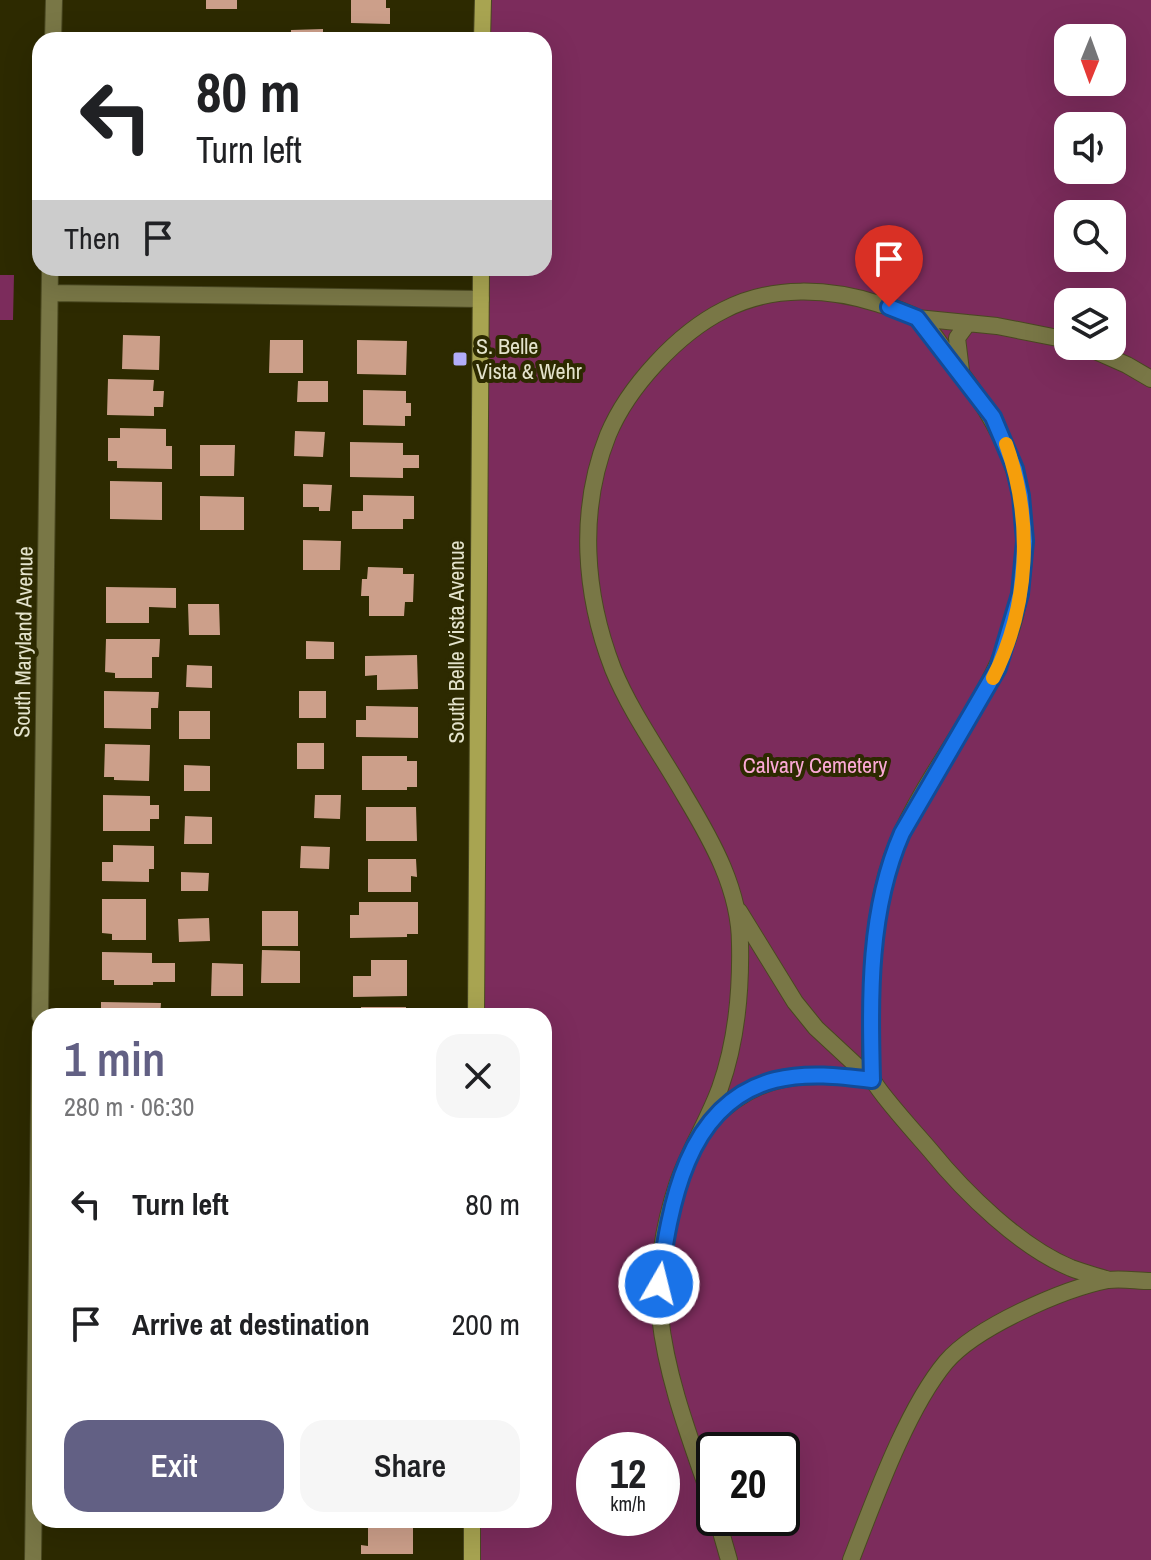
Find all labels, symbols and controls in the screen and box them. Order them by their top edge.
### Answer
north arrow [1054,24,1126,96]
map controls [1054,24,1126,360]
text: 80 m [196,54,301,129]
icon: left [64,64,168,168]
button: sound [1054,112,1126,184]
text: Turn left [196,126,302,174]
button: search [1054,200,1126,272]
icon: arrive [136,216,180,260]
text: Then [64,218,120,258]
pin [855,225,923,307]
icon: arrive [867,237,911,281]
button: layers [1054,288,1126,360]
place label: S. Belle Vista & Wehr [476,331,582,386]
marker: S. Belle Vista & Wehr [451,350,469,368]
street label: South Belle Vista Avenue [441,541,471,744]
street label: South Maryland Avenue [6,546,40,738]
park label: Calvary Cemetery [743,750,887,780]
text: 1 min [64,1026,165,1091]
button: close [436,1034,520,1118]
text: 280 m · 06:30 [64,1089,194,1124]
icon: left [64,1182,108,1226]
text: Turn left [132,1184,229,1224]
text: 80 m [465,1184,520,1224]
position arrow [617,1242,701,1326]
icon: arrive [64,1302,108,1346]
text: Arrive at destination [132,1304,370,1344]
text: 200 m [452,1304,520,1344]
button: Exit [64,1420,284,1512]
button: Share [300,1420,520,1512]
speed limit sign: 20 [696,1432,800,1536]
text: 12 [610,1447,646,1500]
text: km/h [610,1490,646,1517]

